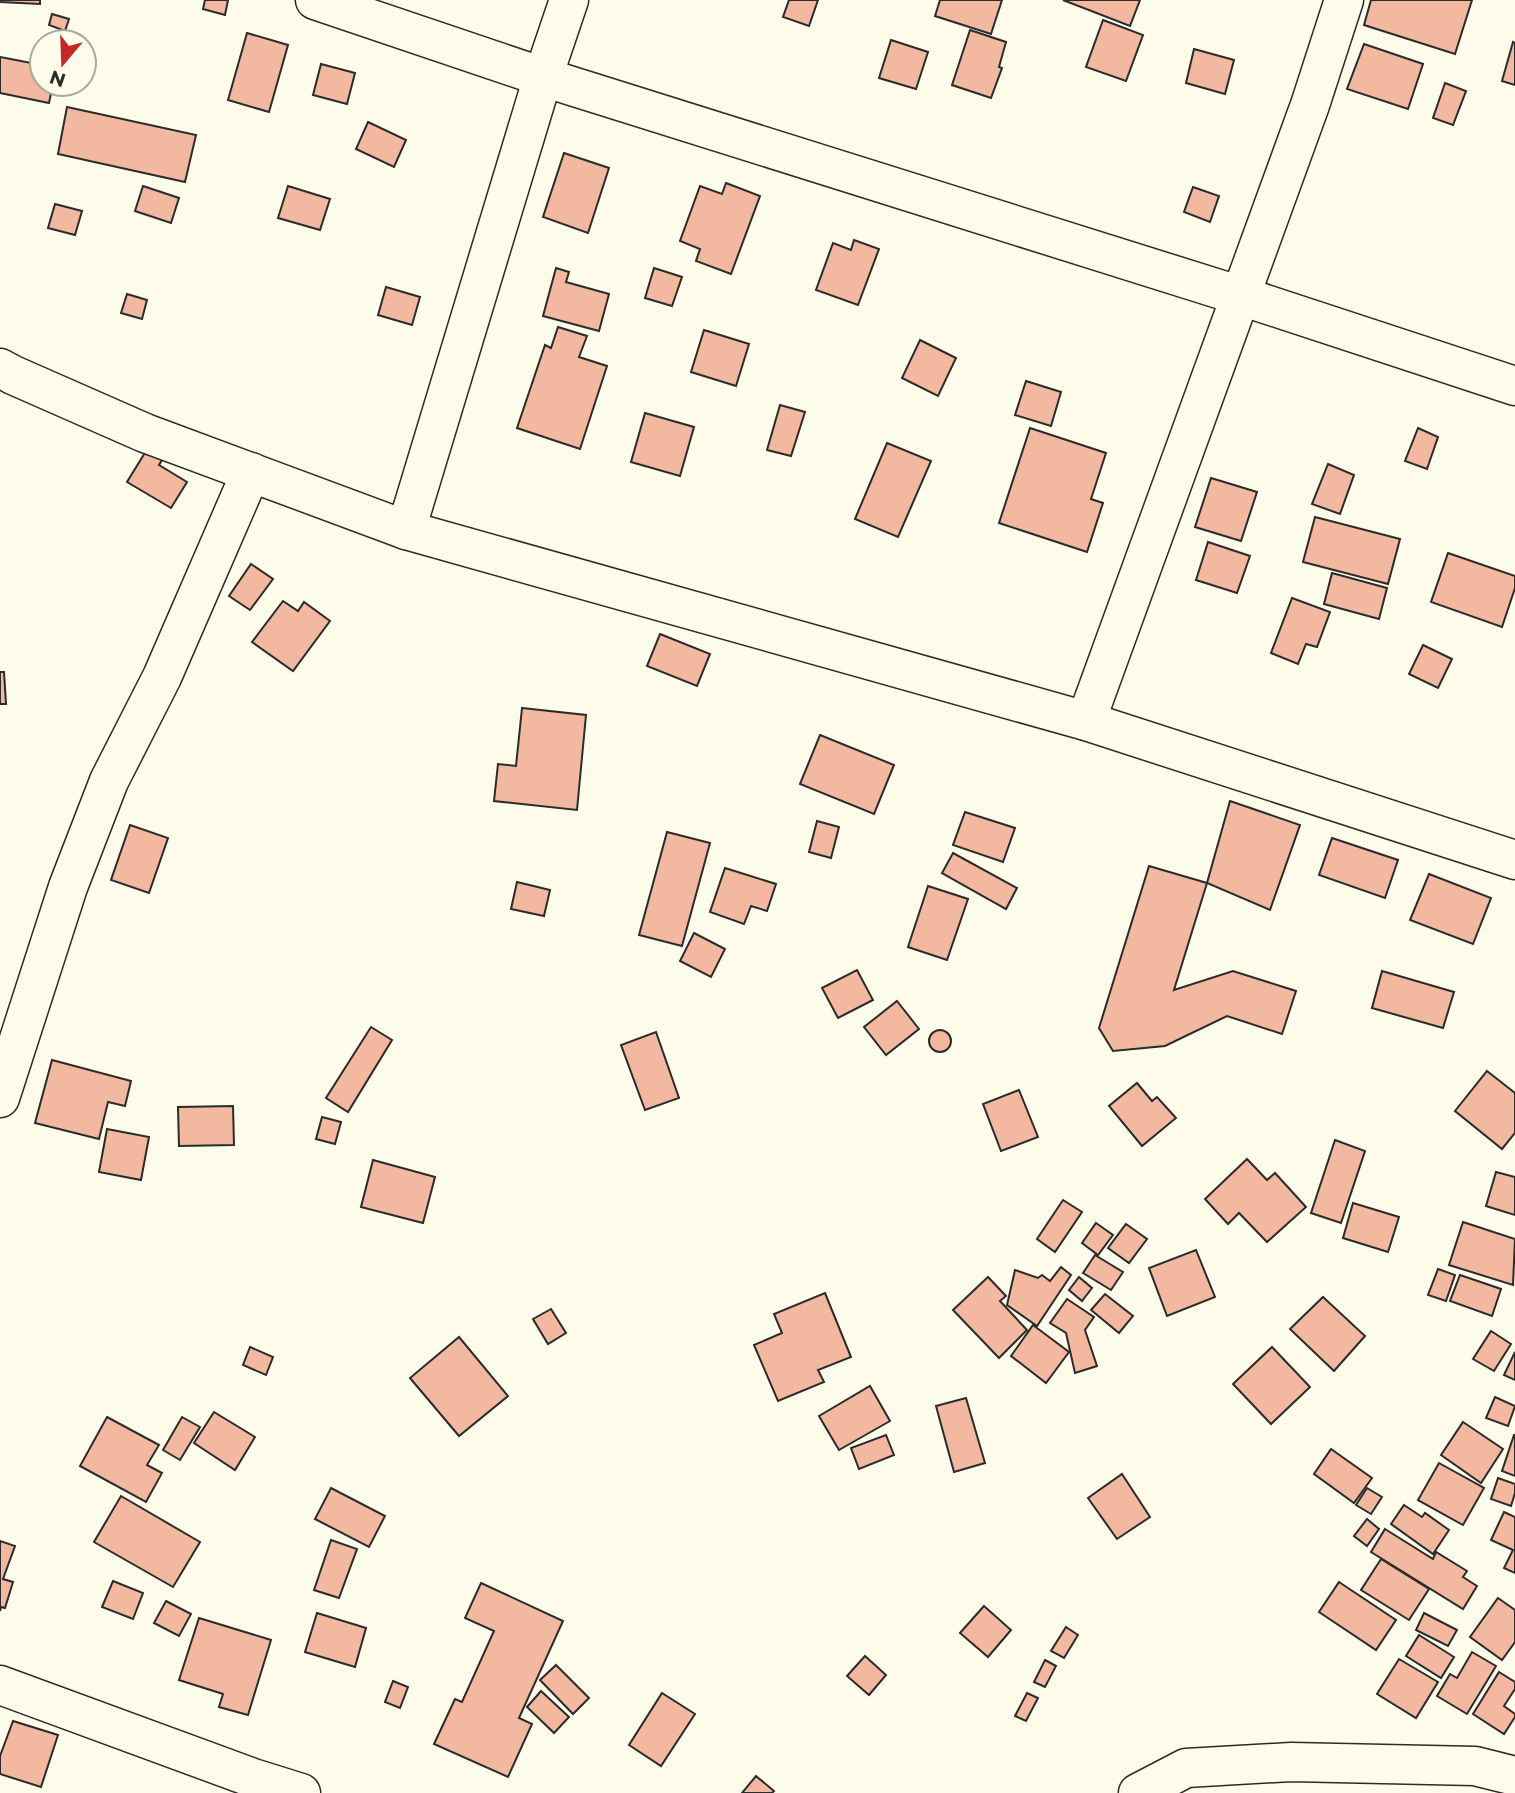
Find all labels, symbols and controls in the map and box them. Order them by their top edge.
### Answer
north arrow [28,28,98,98]
text: N [47,65,69,92]

